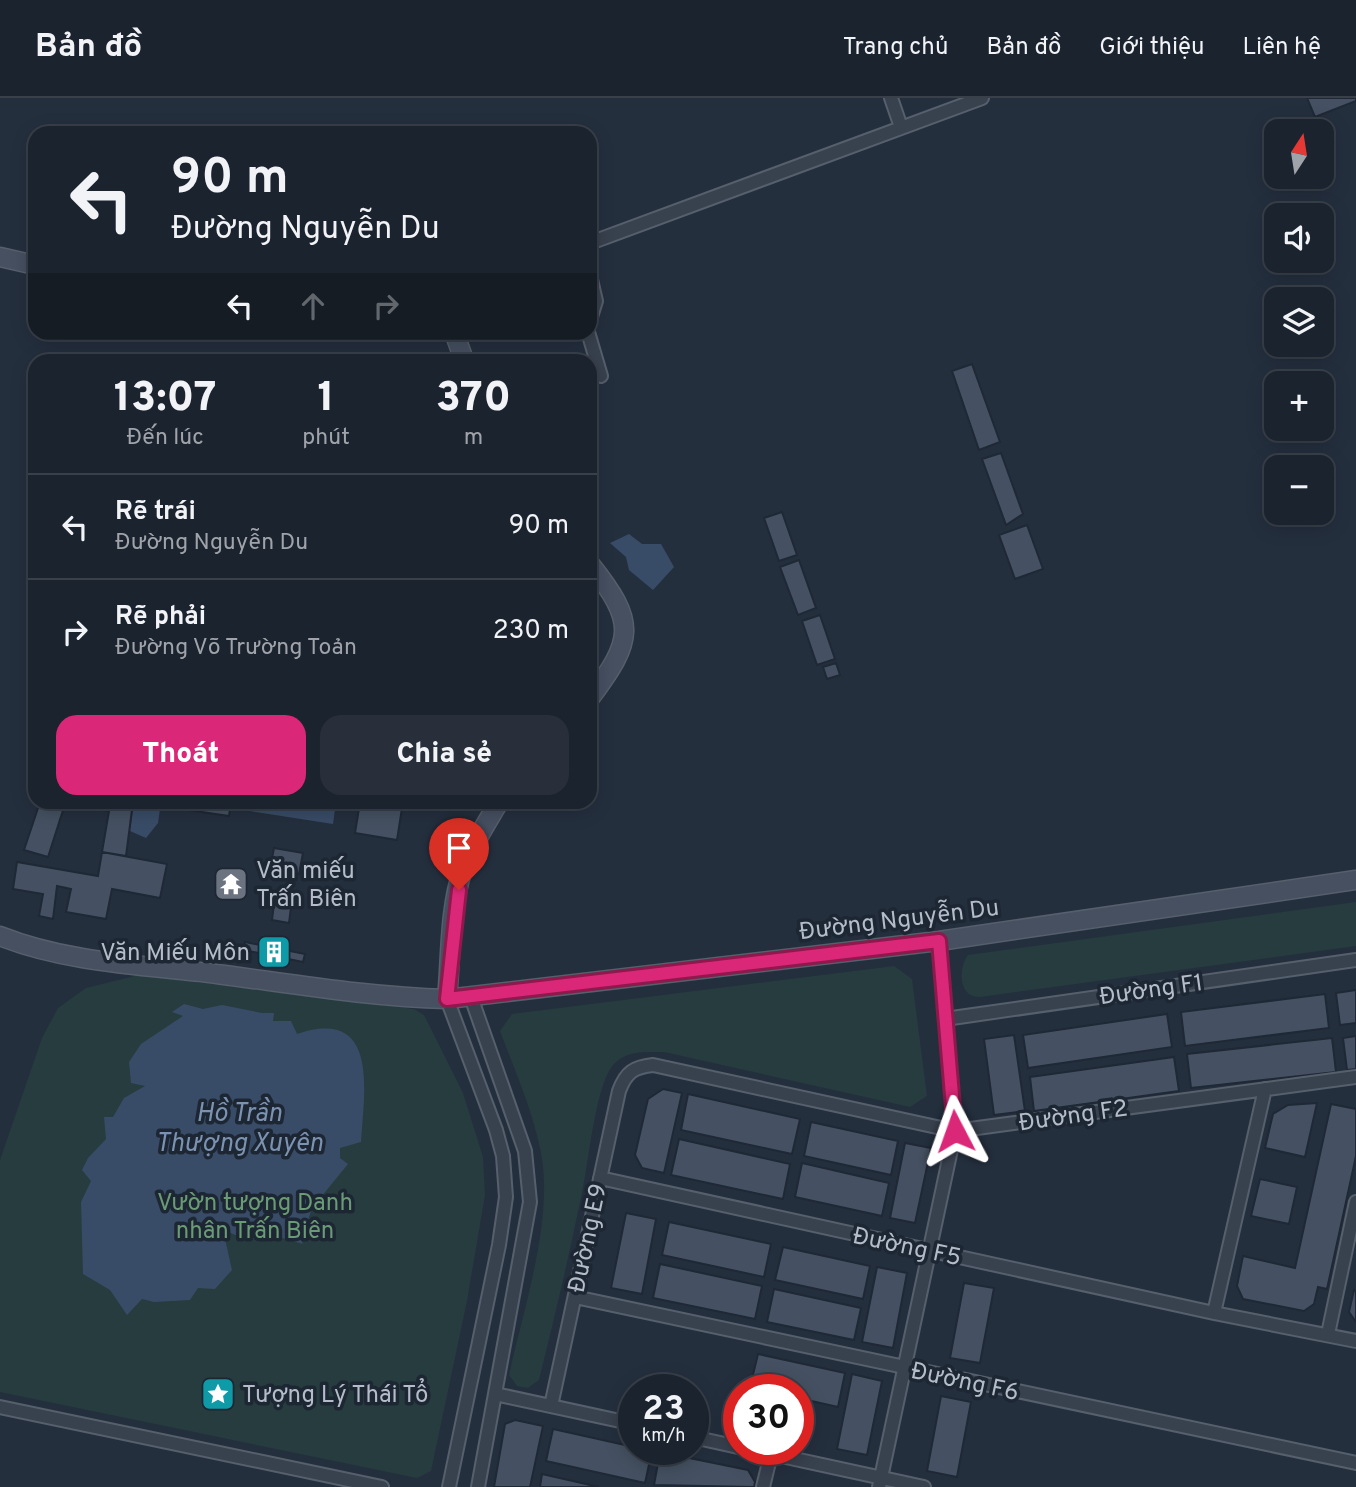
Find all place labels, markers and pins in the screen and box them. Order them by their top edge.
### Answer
pin [429,818,489,890]
place label: Văn miếu Trấn Biên [256,856,357,915]
temple icon: Văn miếu Trấn Biên [212,865,250,903]
building icon: Văn Miếu Môn [255,933,293,971]
place label: Văn Miếu Môn [100,938,250,969]
place icon: Tượng Lý Thái Tổ [199,1375,237,1413]
place label: Tượng Lý Thái Tổ [242,1378,428,1411]

